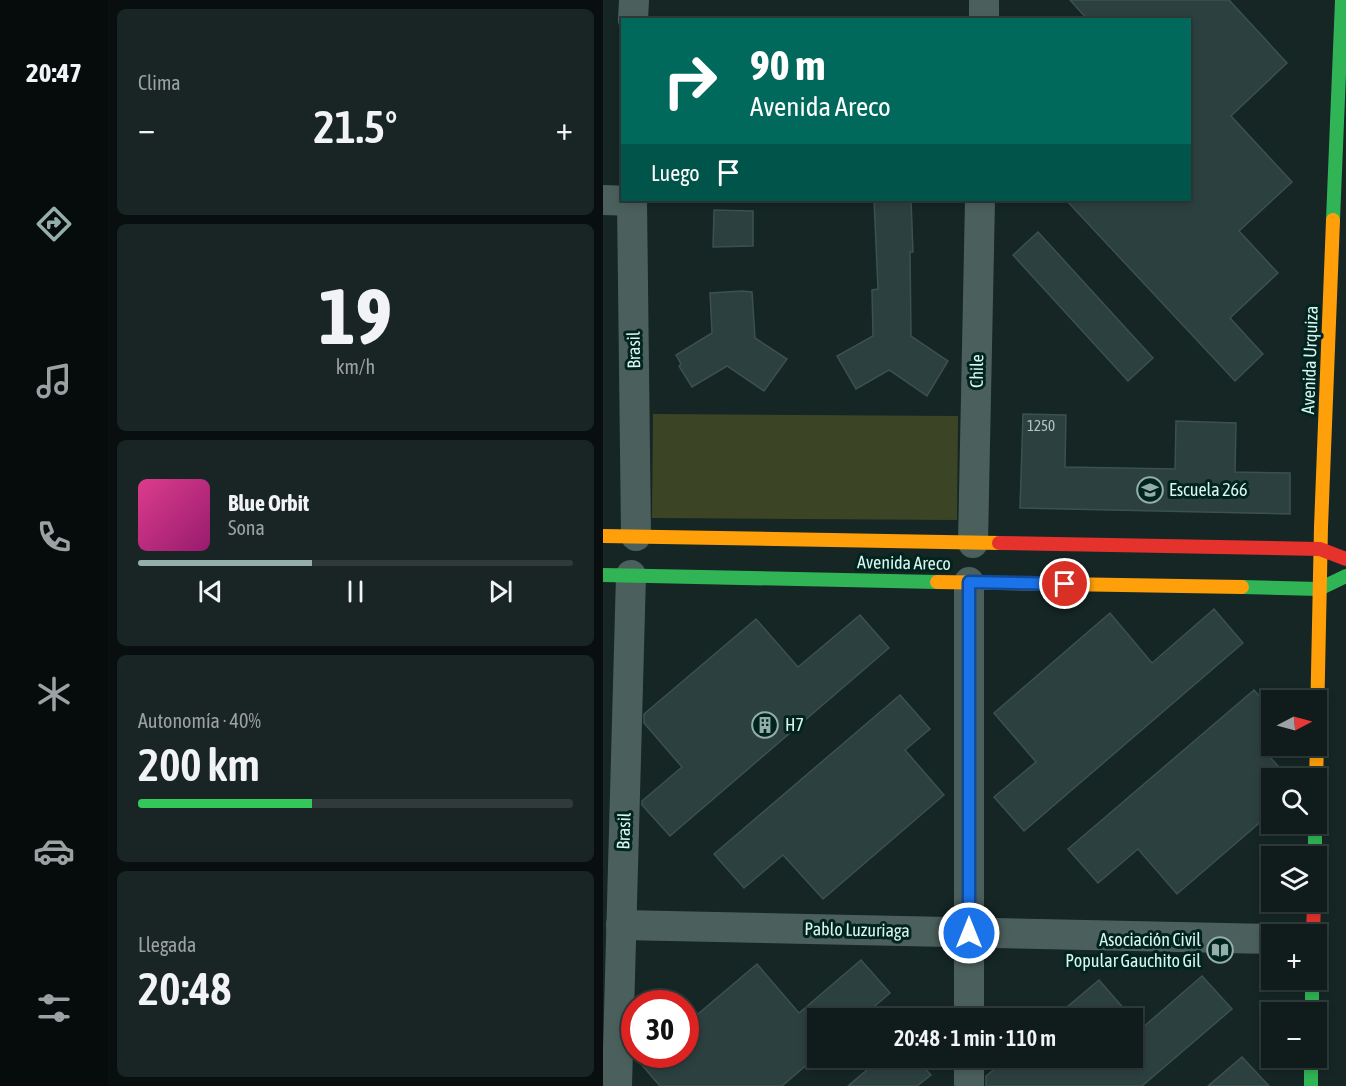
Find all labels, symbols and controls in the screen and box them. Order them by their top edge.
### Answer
text: 90 m [750,41,825,89]
icon: right [651,42,729,120]
text: 20:47 [26,57,82,88]
text: Clima [138,71,181,94]
text: Avenida Areco [750,91,891,122]
text: 21.5° [314,101,397,153]
text: − [138,109,155,147]
text: + [556,109,573,147]
icon: arrive [712,156,745,189]
text: Luego [651,160,700,186]
icon: directions [33,203,75,245]
text: 19 [319,271,392,361]
street label: Avenida Urquiza [1297,305,1322,415]
street label: Brasil [623,331,644,369]
street label: Chile [966,354,987,388]
text: km/h [336,355,375,378]
icon: music [33,360,75,402]
house number: 1250 [1027,417,1055,434]
school or university icon: Escuela 266 [1135,475,1165,505]
place label: Escuela 266 [1169,479,1248,500]
text: Blue Orbit [228,490,309,516]
icon: phone [33,516,75,558]
text: Sona [228,516,265,539]
street label: Avenida Areco [857,551,951,574]
pin [1039,558,1090,609]
icon: arrive [1048,567,1081,600]
icon: previous [194,575,227,608]
icon: pause [339,575,372,608]
icon: next [484,575,517,608]
icon: climate [33,673,75,715]
north arrow [1261,690,1327,756]
map controls [1261,690,1327,1068]
text: Autonomía · 40% [138,709,261,732]
building icon: H7 [750,710,780,740]
place label: H7 [785,714,804,735]
text: 200 km [138,739,260,791]
button: search [1261,768,1327,834]
street label: Brasil [612,812,635,850]
icon: car [33,830,75,872]
button: layers [1261,846,1327,912]
position arrow [937,901,1001,965]
street label: Pablo Luzuriaga [804,918,910,941]
button: + [1261,924,1327,990]
place label: Asociación Civil Popular Gauchito Gil [1065,929,1201,971]
text: Llegada [138,933,196,956]
library icon: Asociación Civil Popular Gauchito Gil [1205,935,1235,965]
text: 20:48 [138,963,232,1015]
icon: filters [33,987,75,1029]
speed limit sign: 30 [621,990,699,1068]
button: − [1261,1002,1327,1068]
text: 20:48 · 1 min · 110 m [894,1025,1056,1051]

